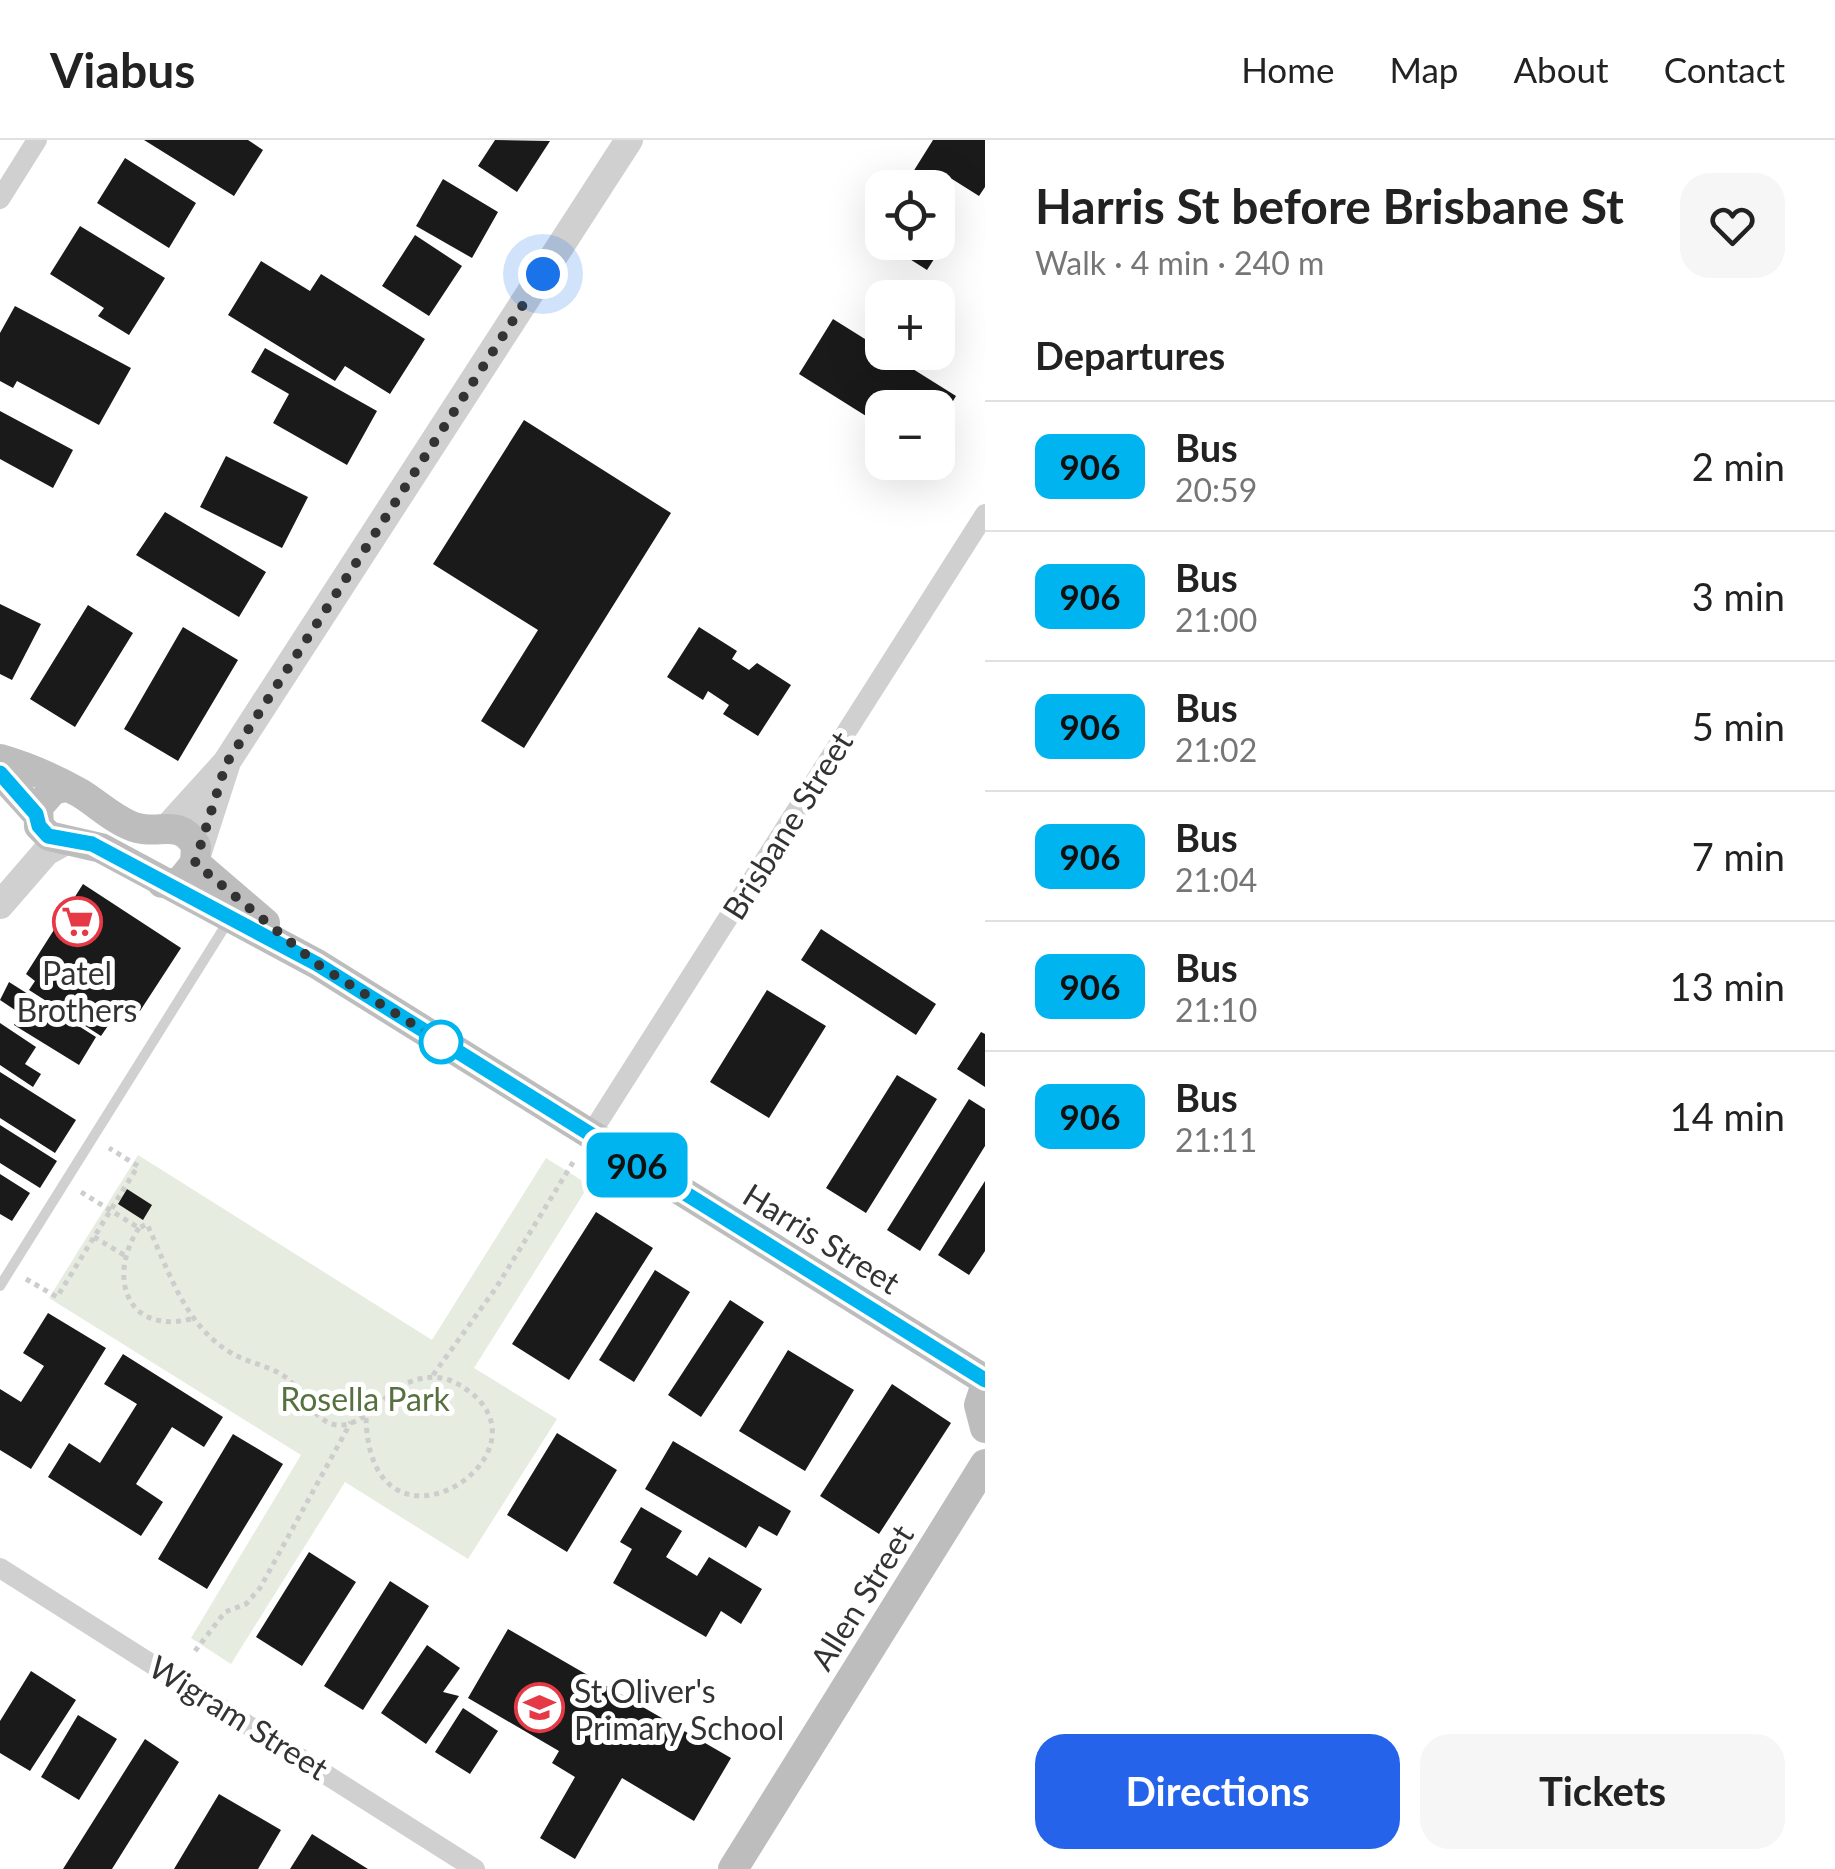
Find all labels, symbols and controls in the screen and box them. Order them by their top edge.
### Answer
text: Viabus [50,41,195,98]
text: Home [1241,48,1334,90]
text: Map [1389,48,1458,90]
text: About [1513,48,1609,90]
text: Contact [1664,48,1785,90]
map controls [865,170,955,480]
button: locate [865,170,955,260]
button: heart [1680,173,1785,278]
text: Harris St before Brisbane St [1035,177,1624,234]
text: Walk · 4 min · 240 m [1035,243,1324,282]
your location [518,249,568,299]
button: + [865,280,955,370]
text: Departures [1035,332,1225,378]
button: − [865,390,955,480]
text: Bus [1175,424,1238,470]
text: 2 min [1692,443,1785,489]
text: 906 [1060,445,1120,487]
text: 20:59 [1175,470,1257,509]
text: Bus [1175,554,1238,600]
text: 3 min [1692,573,1785,619]
text: 906 [1060,575,1120,617]
text: 21:00 [1175,600,1257,639]
text: Bus [1175,684,1238,730]
text: 5 min [1692,703,1785,749]
text: 906 [1060,705,1120,747]
street label: Brisbane Street [714,723,861,926]
text: 21:02 [1175,730,1257,769]
text: Bus [1175,814,1238,860]
text: 7 min [1692,833,1785,879]
text: 906 [1060,835,1120,877]
text: 21:04 [1175,860,1257,899]
supermarket icon: Patel Brothers [51,896,103,948]
text: Bus [1175,944,1238,990]
place label: Patel Brothers [17,953,137,1029]
text: 13 min [1670,963,1785,1009]
text: 906 [1060,965,1120,1007]
text: 21:10 [1175,990,1257,1029]
unlabelled marker [420,1021,462,1063]
text: Bus [1175,1074,1238,1120]
text: 14 min [1670,1093,1785,1139]
text: 906 [1060,1095,1120,1137]
text: 21:11 [1175,1120,1257,1159]
line badge: 906 [580,1132,694,1198]
text: 906 [607,1144,667,1186]
street label: Harris Street [737,1175,908,1302]
park label: Rosella Park [280,1379,451,1418]
street label: Allen Street [801,1517,921,1677]
street label: Wigram Street [142,1647,336,1788]
place label: St Oliver's Primary School [574,1671,784,1747]
school or university icon: St Oliver's Primary School [513,1682,565,1734]
button: Directions [1035,1734,1400,1849]
button: Tickets [1420,1734,1785,1849]

